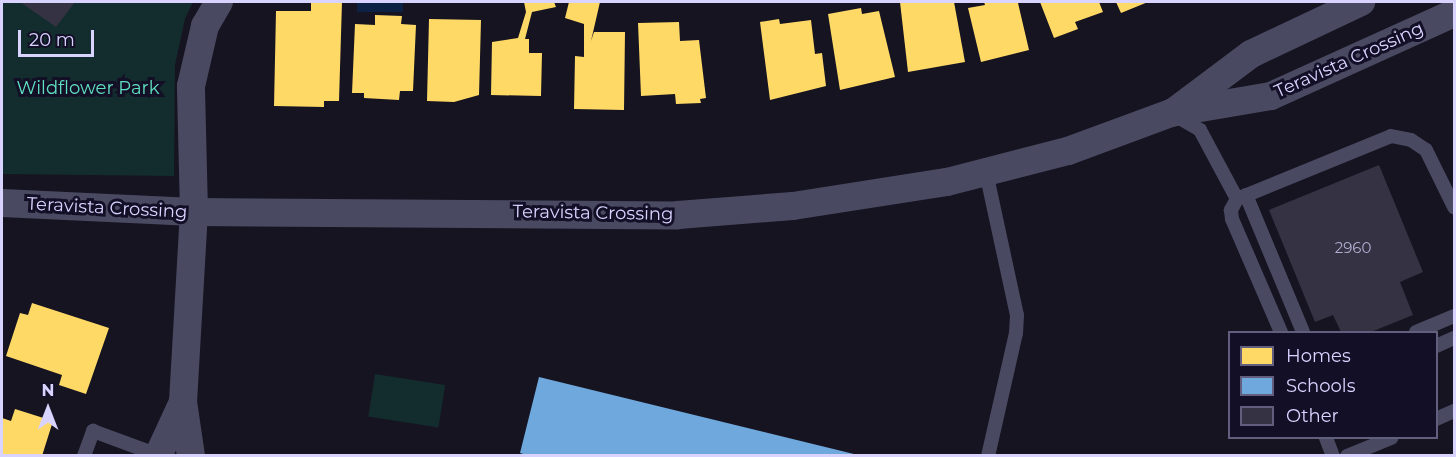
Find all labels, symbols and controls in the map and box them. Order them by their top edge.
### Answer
street label: Teravista Crossing [1271,17,1427,103]
scale bar [21,18,98,56]
text: 20 m [29,29,75,51]
park label: Wildflower Park [17,77,159,99]
street label: Teravista Crossing [26,193,188,223]
street label: Teravista Crossing [512,201,674,225]
house number: 2960 [1335,239,1371,257]
legend [1228,331,1438,439]
text: Homes [1286,345,1351,367]
text: Schools [1286,375,1355,397]
north arrow [18,379,78,439]
text: N [42,381,54,400]
text: Other [1286,405,1339,427]

